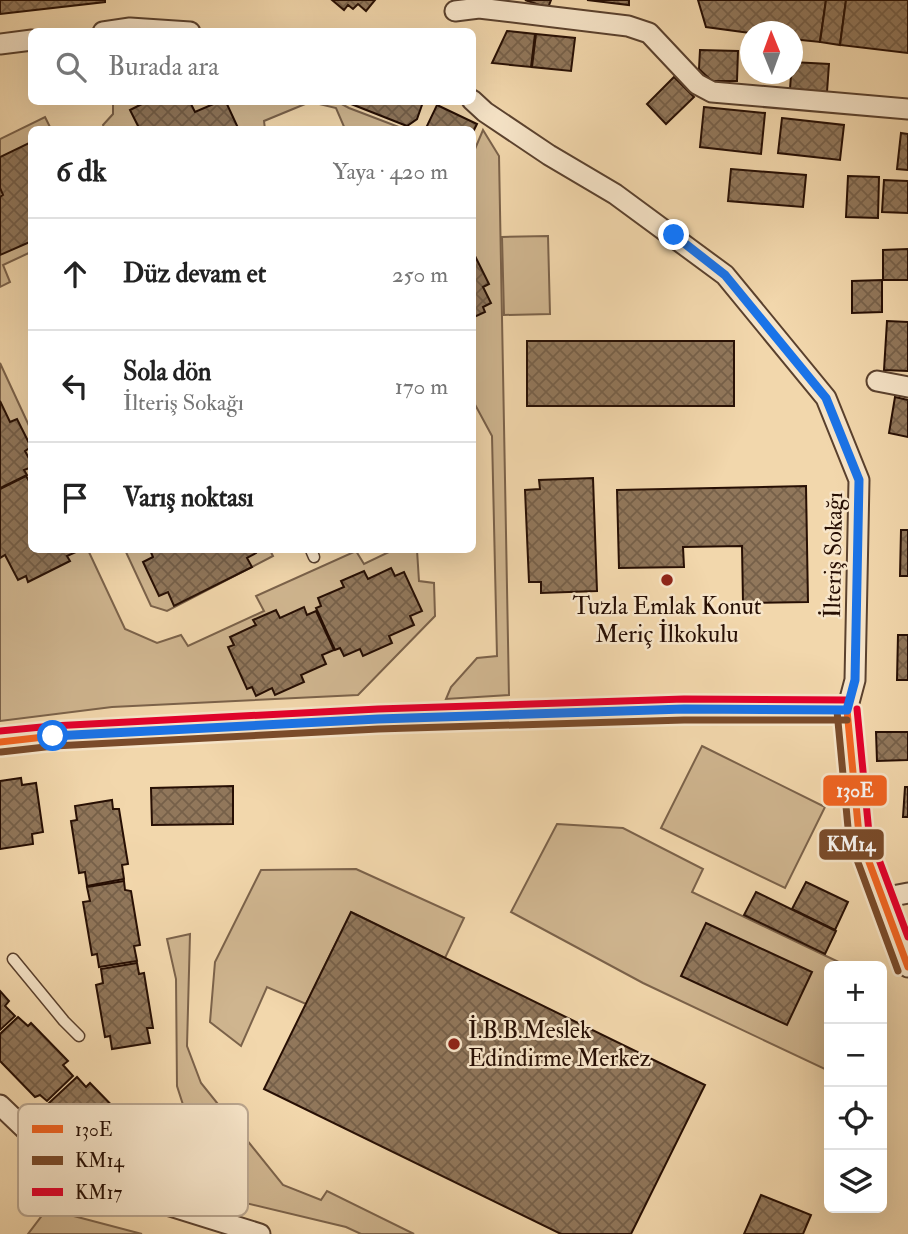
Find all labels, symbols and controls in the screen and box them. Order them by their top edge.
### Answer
north arrow [740,21,803,84]
search box [28,28,476,105]
icon: search [52,48,90,86]
text: Burada ara [108,51,219,83]
text: 6 dk [56,153,107,190]
text: Yaya · 420 m [333,157,448,186]
route end [658,219,689,250]
icon: ahead [56,255,94,293]
text: Düz devam et [123,258,266,290]
text: 250 m [392,260,448,289]
text: Sola dön [123,356,211,388]
icon: left [56,367,94,405]
text: 170 m [395,372,448,401]
text: İlteriş Sokağı [123,388,244,417]
icon: arrive [56,479,94,517]
text: Varış noktası [123,482,254,514]
street label: İlteriş Sokağı [816,492,850,618]
marker: Tuzla Emlak Konut Meriç İlkokulu [659,572,675,588]
place label: Tuzla Emlak Konut Meriç İlkokulu [572,591,762,650]
route start [37,720,68,751]
line badge: 130E [822,774,888,807]
text: 130E [836,779,874,803]
line badge: KM14 [818,828,885,861]
text: KM14 [827,833,877,857]
map controls [824,961,887,1213]
button: + [824,961,887,1024]
place label: İ.B.B.Meslek Edindirme Merkez [468,1014,651,1074]
button: − [824,1024,887,1087]
marker: İ.B.B.Meslek Edindirme Merkez [446,1036,462,1052]
button: locate [824,1087,887,1150]
legend [18,1104,248,1216]
text: 130E [75,1118,113,1142]
text: KM14 [75,1149,124,1173]
button: layers [824,1150,887,1213]
text: KM17 [75,1181,122,1205]

